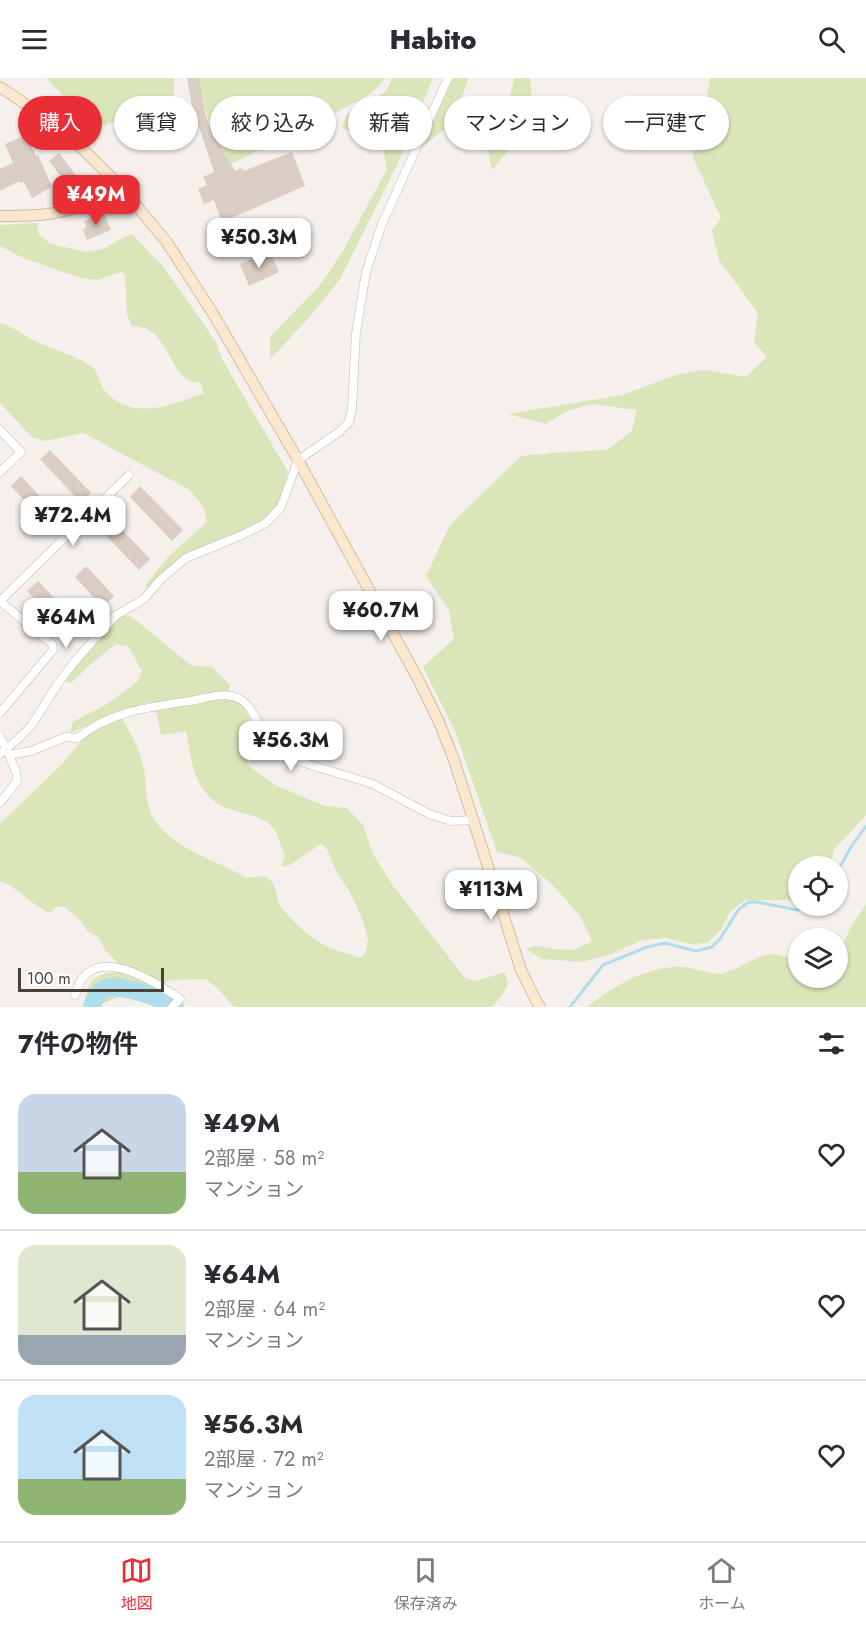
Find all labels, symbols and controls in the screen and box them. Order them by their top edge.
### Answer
text: Habito [390,20,476,59]
icon: menu [18,23,51,56]
icon: search [815,23,848,56]
chip: 購入 [18,96,102,150]
chip: 賃貸 [114,96,198,150]
chip: 絞り込み [210,96,336,150]
chip: 新着 [348,96,432,150]
chip: マンション [444,96,591,150]
chip: 一戸建て [603,96,729,150]
pin: ¥49M [60,175,132,226]
text: ¥49M [67,180,125,209]
pin: ¥50.3M [210,218,308,269]
text: ¥50.3M [221,223,297,252]
pin: ¥72.4M [24,496,122,547]
text: ¥72.4M [35,501,111,530]
pin: ¥60.7M [332,591,430,642]
text: ¥60.7M [343,596,419,625]
pin: ¥64M [30,598,102,649]
text: ¥64M [37,603,95,632]
pin: ¥56.3M [242,721,340,772]
text: ¥56.3M [253,726,329,755]
map controls [788,856,848,988]
button: locate [788,856,848,916]
pin: ¥113M [449,870,533,921]
text: ¥113M [459,875,523,904]
button: layers [788,928,848,988]
scale bar [18,965,164,992]
text: 100 m [27,967,71,990]
text: 7件の物件 [18,1025,138,1063]
icon: filters [815,1027,848,1060]
text: ¥49M [204,1104,280,1142]
icon: home [66,1118,138,1190]
icon: heart [815,1138,848,1171]
text: 2部屋 · 58 m² [204,1144,324,1173]
text: マンション [204,1175,304,1204]
text: ¥64M [204,1255,280,1293]
icon: home [66,1269,138,1341]
icon: heart [815,1289,848,1322]
text: 2部屋 · 64 m² [204,1295,325,1324]
text: マンション [204,1326,304,1355]
text: ¥56.3M [204,1405,303,1443]
icon: home [66,1419,138,1491]
icon: heart [815,1439,848,1472]
text: 2部屋 · 72 m² [204,1445,324,1474]
text: マンション [204,1476,304,1505]
tab: 地図 [120,1554,153,1615]
tab: 保存済み [394,1554,458,1615]
tab: ホーム [698,1554,746,1615]

